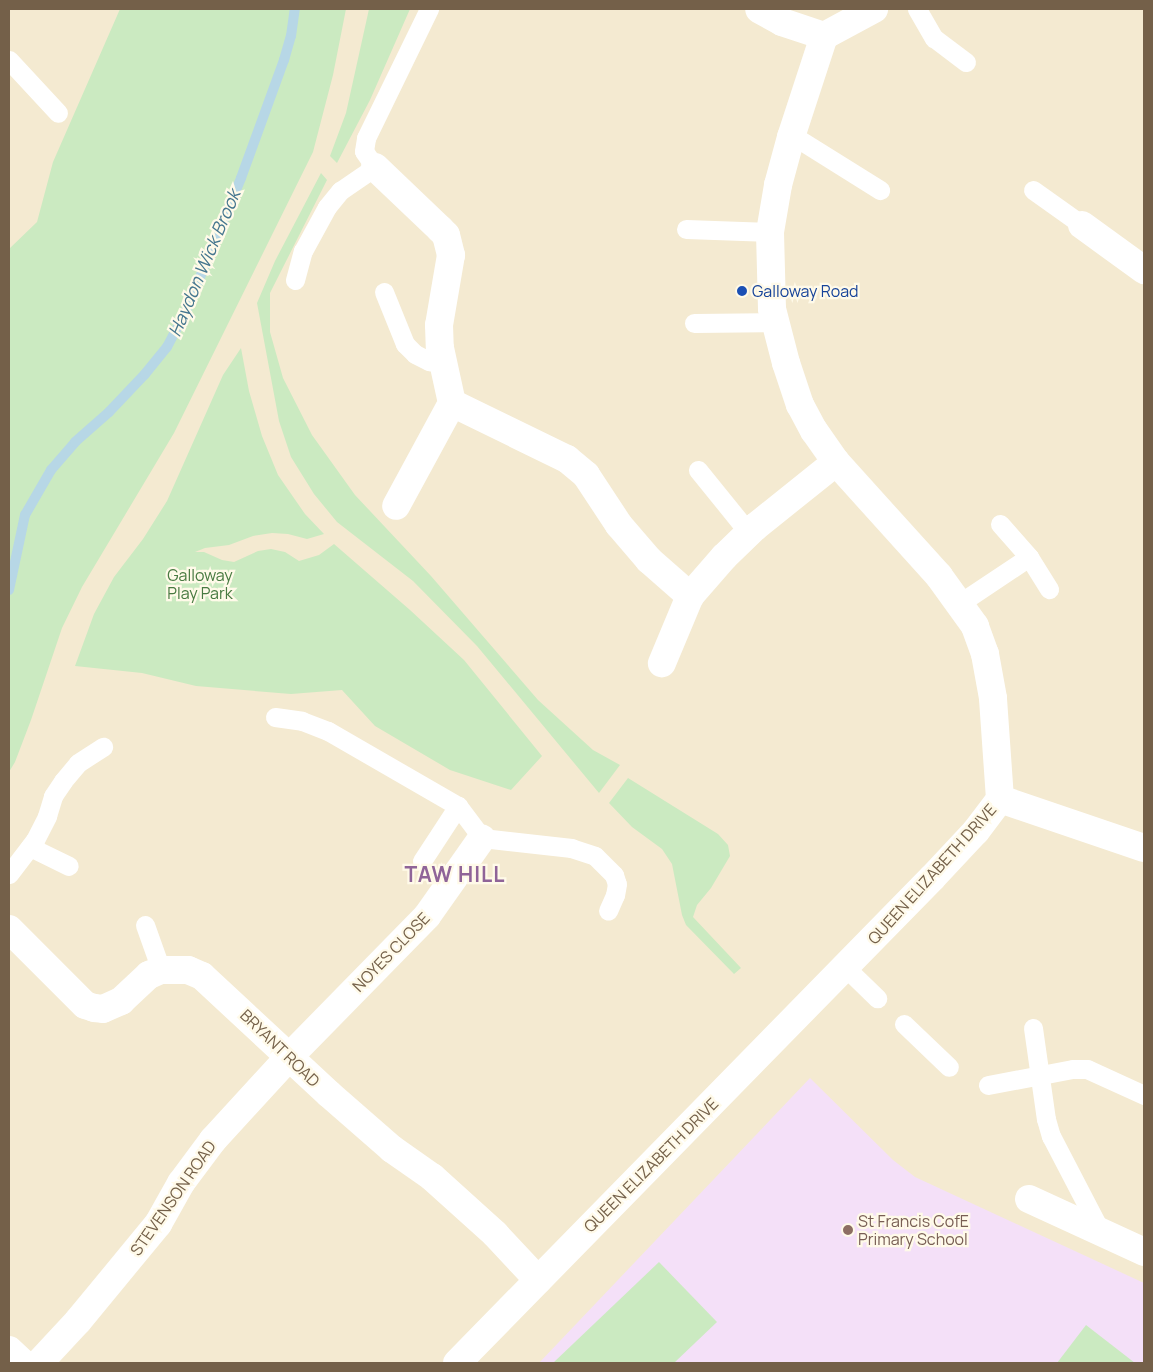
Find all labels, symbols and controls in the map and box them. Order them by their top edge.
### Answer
water label: Haydon Wick Brook [163,186,245,340]
place label: Galloway Road [752,281,859,301]
marker: Galloway Road [736,285,748,297]
park label: Galloway Play Park [167,565,233,603]
street label: QUEEN ELIZABETH DRIVE [864,800,1000,948]
district label: TAW HILL [403,861,507,887]
street label: NOYES CLOSE [348,908,434,996]
street label: BRYANT ROAD [236,1005,324,1091]
street label: QUEEN ELIZABETH DRIVE [580,1094,722,1236]
street label: STEVENSON ROAD [126,1137,220,1259]
place label: St Francis CofE Primary School [858,1211,969,1249]
marker: St Francis CofE Primary School [842,1224,854,1236]

